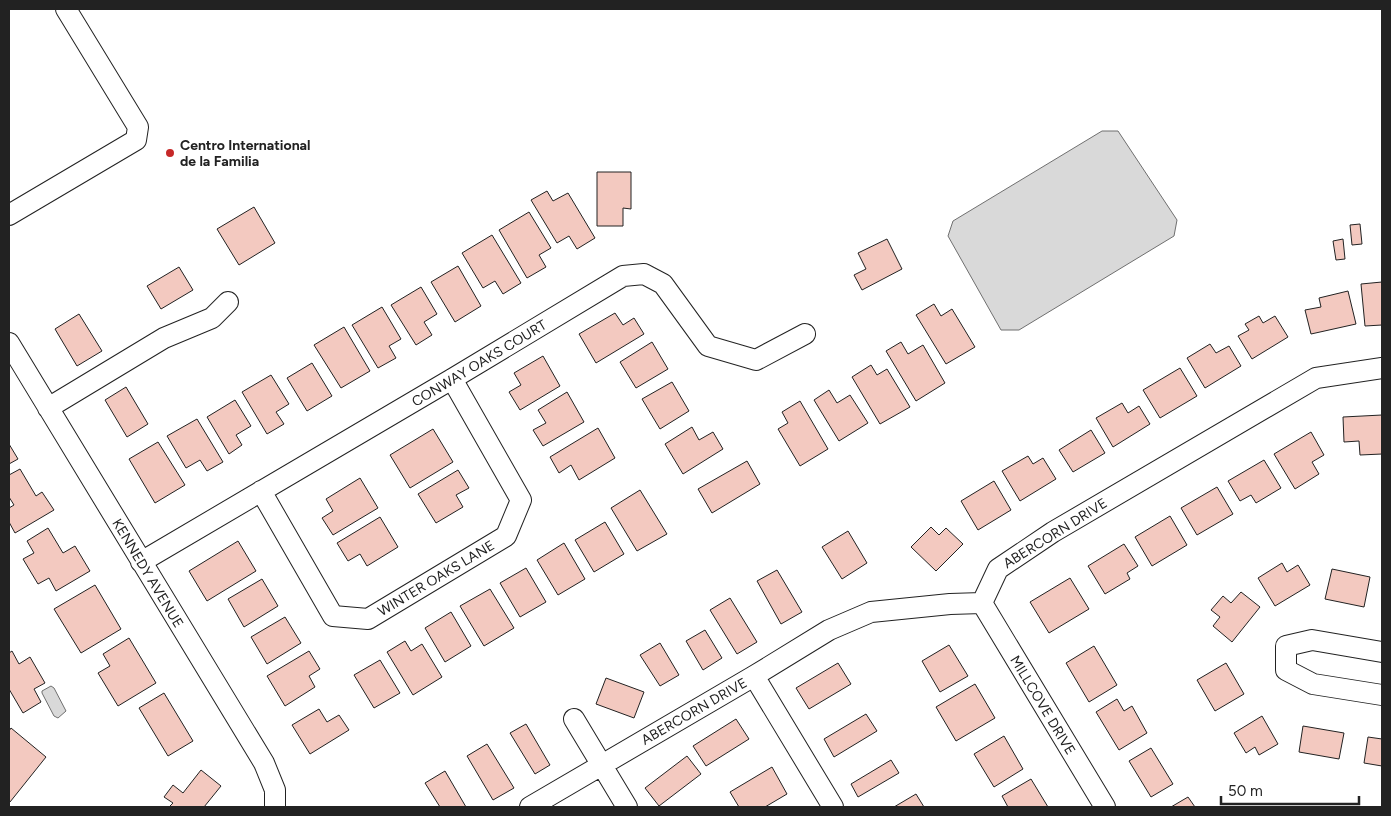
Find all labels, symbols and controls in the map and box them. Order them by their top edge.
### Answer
place label: Centro International de la Familia [180,137,311,170]
marker: Centro International de la Familia [164,147,176,159]
street label: CONWAY OAKS COURT [409,316,550,410]
street label: ABERCORN DRIVE [1000,495,1110,572]
street label: KENNEDY AVENUE [108,516,187,631]
street label: WINTER OAKS LANE [375,537,498,620]
street label: MILLCOVE DRIVE [1006,653,1079,758]
street label: ABERCORN DRIVE [638,674,750,749]
scale bar [1221,774,1358,806]
text: 50 m [1228,782,1263,800]

